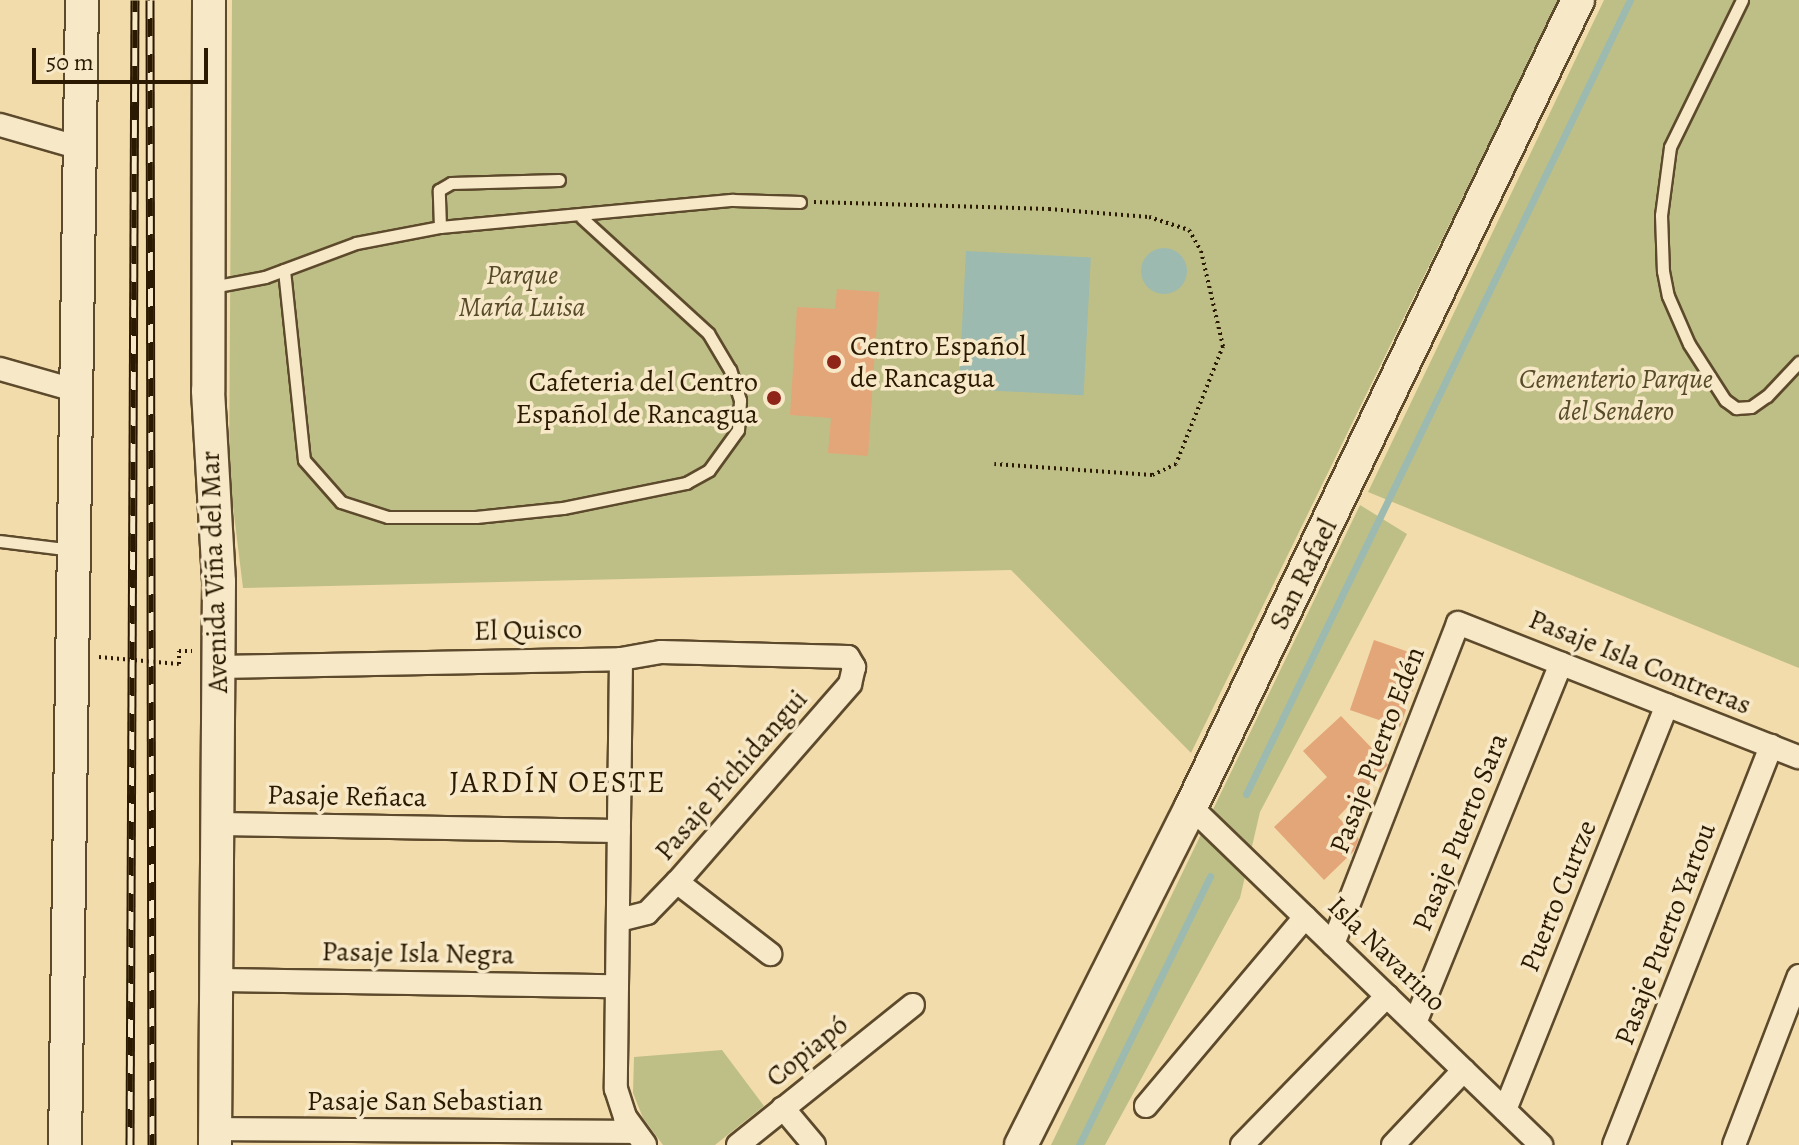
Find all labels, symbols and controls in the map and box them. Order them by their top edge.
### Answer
scale bar [36,32,212,82]
text: 50 m [46,46,94,78]
park label: Parque María Luisa [459,258,585,324]
place label: Centro Español de Rancagua [850,329,1026,395]
marker: Centro Español de Rancagua [825,353,843,371]
park label: Cementerio Parque del Sendero [1519,362,1713,428]
place label: Cafeteria del Centro Español de Rancagua [515,365,758,431]
marker: Cafeteria del Centro Español de Rancagua [765,389,783,407]
street label: Avenida Viña del Mar [193,450,235,694]
street label: San Rafael [1262,513,1344,635]
street label: Pasaje Isla Contreras [1524,602,1756,722]
street label: El Quisco [474,612,582,648]
street label: Pasaje Puerto Edén [1322,642,1432,858]
street label: Pasaje Pichidangui [648,683,814,867]
street label: Pasaje Puerto Sara [1405,728,1515,936]
district label: JARDÍN OESTE [449,764,667,800]
street label: Pasaje Reñaca [267,778,427,814]
street label: Puerto Curtze [1512,815,1604,977]
street label: Pasaje Puerto Yartou [1607,818,1723,1050]
street label: Isla Navarino [1321,889,1453,1019]
street label: Pasaje Isla Negra [321,935,515,971]
street label: Copiapó [759,1008,855,1094]
street label: Pasaje San Sebastian [307,1084,543,1118]

